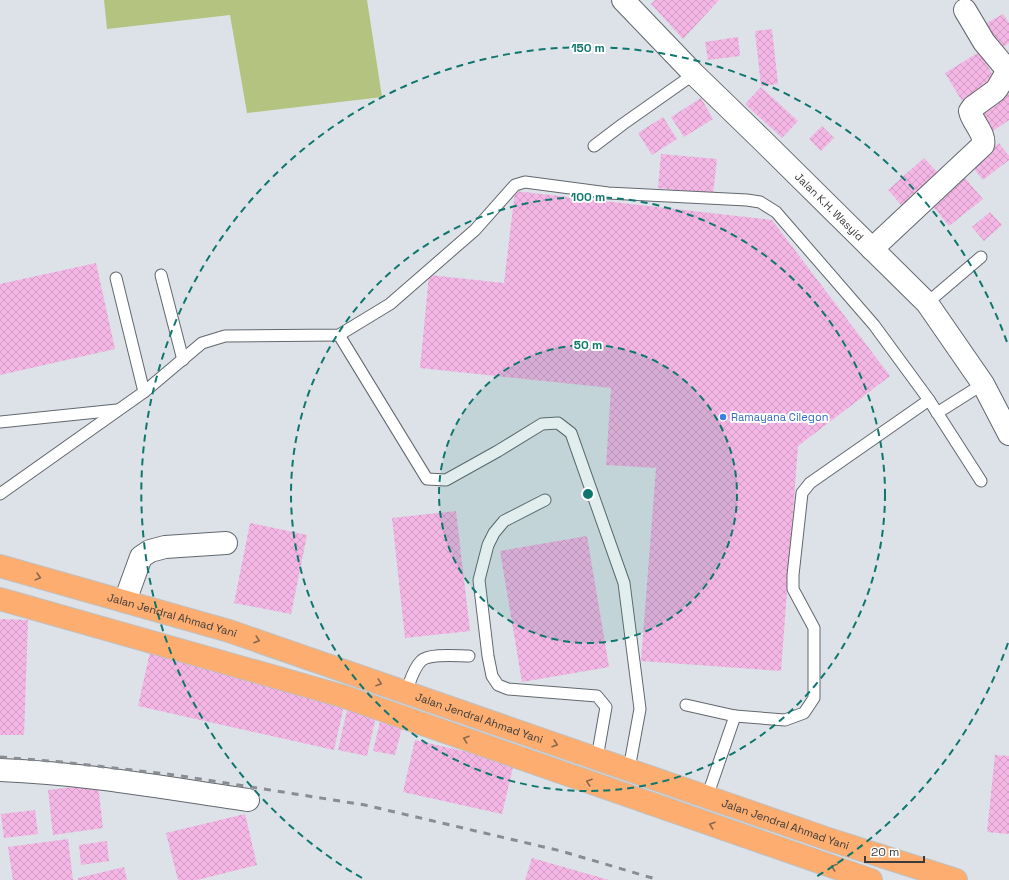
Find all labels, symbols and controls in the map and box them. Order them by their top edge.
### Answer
text: 150 m [571,40,605,56]
street label: Jalan K.H. Wasyid [792,169,867,244]
text: 100 m [571,189,605,205]
text: 50 m [574,337,602,353]
place label: Ramayana Cilegon [731,410,828,424]
marker: Ramayana Cilegon [718,412,728,422]
centre of rings [581,487,595,501]
one-way arrow [34,572,41,580]
street label: Jalan Jendral Ahmad Yani [106,590,239,640]
one-way arrow [253,635,260,644]
one-way arrow [376,678,383,686]
street label: Jalan Jendral Ahmad Yani [414,689,545,747]
one-way arrow [463,736,470,744]
one-way arrow [551,739,558,747]
one-way arrow [585,778,592,787]
street label: Jalan Jendral Ahmad Yani [720,796,851,852]
one-way arrow [708,821,715,829]
scale bar [865,838,924,864]
text: 20 m [871,844,899,860]
one-way arrow [831,864,838,872]

